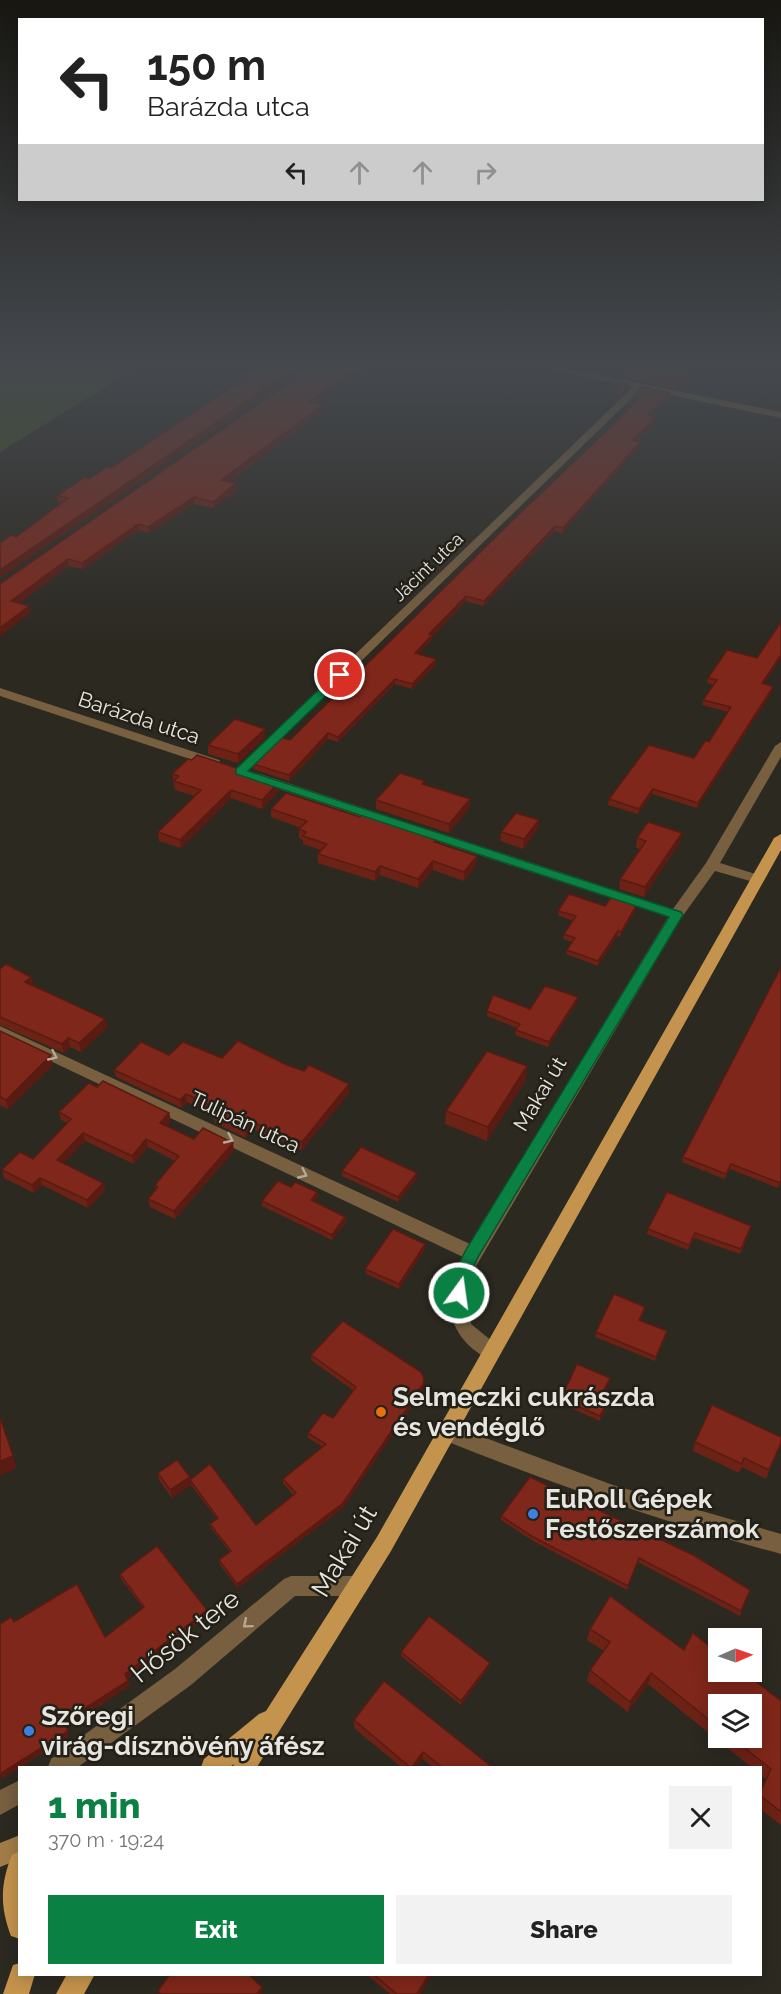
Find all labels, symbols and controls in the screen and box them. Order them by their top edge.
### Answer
text: 150 m [147,41,266,90]
icon: left [48,42,126,120]
text: Barázda utca [147,91,310,122]
icon: left [280,156,313,189]
icon: ahead [343,156,376,189]
icon: ahead [406,156,439,189]
icon: right [469,156,502,189]
street label: Jácint utca [388,528,467,605]
pin [314,649,365,700]
icon: arrive [323,658,356,691]
street label: Barázda utca [75,686,203,749]
one-way arrow [46,1048,57,1060]
street label: Makai út [508,1052,571,1135]
street label: Tulipán utca [186,1085,304,1158]
one-way arrow [223,1132,234,1144]
one-way arrow [297,1167,308,1179]
position arrow [427,1261,491,1325]
place label: Selmeczki cukrászda és vendéglő [393,1382,655,1442]
marker: Selmeczki cukrászda és vendéglő [374,1405,388,1419]
place label: EuRoll Gépek Festőszerszámok [545,1484,760,1544]
street label: Makai út [305,1500,383,1602]
marker: EuRoll Gépek Festőszerszámok [526,1507,540,1521]
street label: Hősök tere [125,1583,245,1689]
one-way arrow [243,1617,254,1628]
north arrow [708,1628,762,1682]
map controls [708,1628,762,1748]
button: layers [708,1694,762,1748]
place label: Szőregi virág-dísznövény áfész [41,1701,325,1761]
marker: Szőregi virág-dísznövény áfész [22,1724,36,1738]
text: 1 min [48,1784,140,1826]
button: close [669,1786,732,1849]
text: 370 m · 19:24 [48,1828,164,1852]
button: Exit [48,1895,384,1964]
button: Share [396,1895,732,1964]

